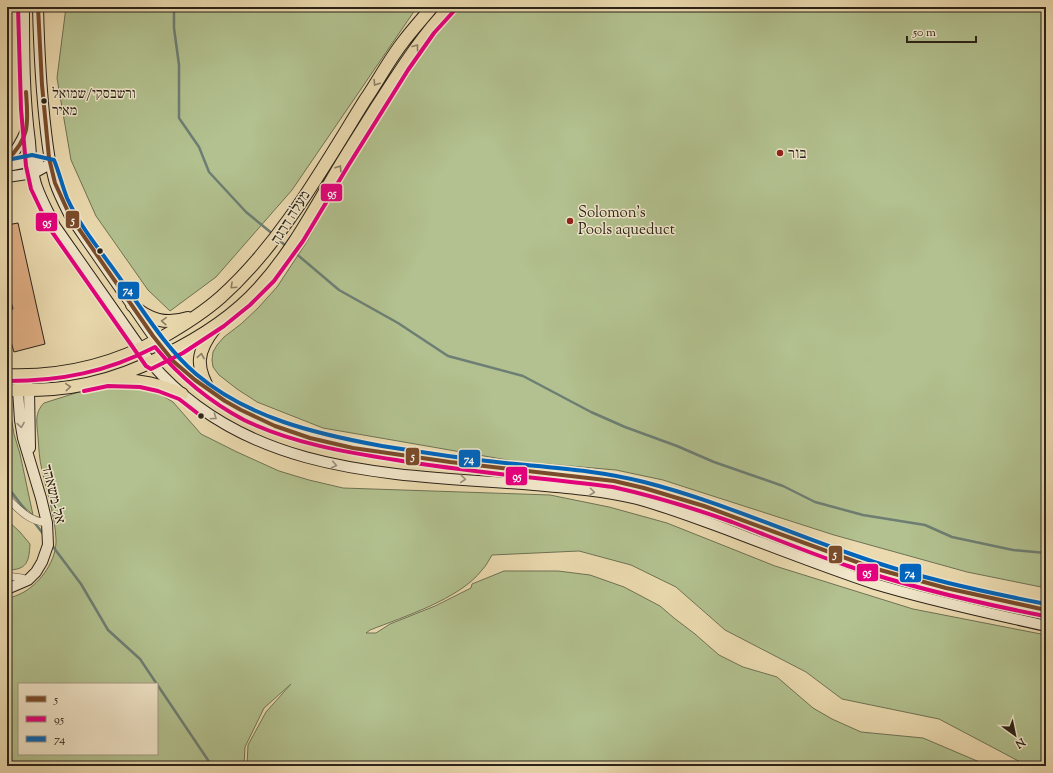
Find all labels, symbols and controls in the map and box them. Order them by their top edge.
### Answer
scale bar [907,18,976,44]
text: 50 m [912,24,936,42]
one-way arrow [411,44,418,51]
one-way arrow [373,79,381,86]
place label: ורשבסקי/שמואל מאיר [52,85,136,122]
marker: ורשבסקי/שמואל מאיר [39,96,49,106]
place label: בור [788,144,807,165]
marker: בור [775,148,785,158]
one-way arrow [334,165,341,172]
line badge: 95 [320,183,343,202]
text: 95 [327,186,337,202]
street label: מעלה דרגה [266,187,316,249]
place label: Solomon's Pools aqueduct [578,203,675,241]
line badge: 5 [65,210,80,229]
line badge: 95 [35,212,58,232]
text: 5 [70,213,75,229]
text: 95 [42,215,52,231]
marker: Solomon's Pools aqueduct [565,216,575,226]
unlabelled marker [95,246,105,256]
line badge: 74 [117,281,140,300]
one-way arrow [230,281,238,288]
text: 74 [123,283,134,299]
one-way arrow [161,316,168,325]
one-way arrow [197,353,205,360]
one-way arrow [65,383,71,392]
unlabelled marker [196,411,206,421]
one-way arrow [210,412,217,420]
one-way arrow [16,421,25,428]
line badge: 5 [405,447,420,466]
text: 5 [410,449,415,465]
line badge: 74 [458,449,481,468]
text: 74 [464,452,475,468]
one-way arrow [331,460,337,468]
street label: אל-משאהד [35,463,70,526]
line badge: 95 [505,466,528,486]
text: 95 [512,469,522,485]
one-way arrow [460,475,466,484]
one-way arrow [589,487,595,496]
line badge: 5 [828,545,843,564]
text: 5 [832,547,837,563]
line badge: 95 [856,563,879,582]
line badge: 74 [899,563,922,583]
text: 95 [862,565,872,581]
text: 74 [905,566,916,582]
legend [18,683,158,755]
text: 5 [53,691,58,709]
text: 95 [54,711,64,729]
north arrow [995,715,1035,755]
text: 74 [54,731,65,749]
text: N [1012,733,1029,752]

